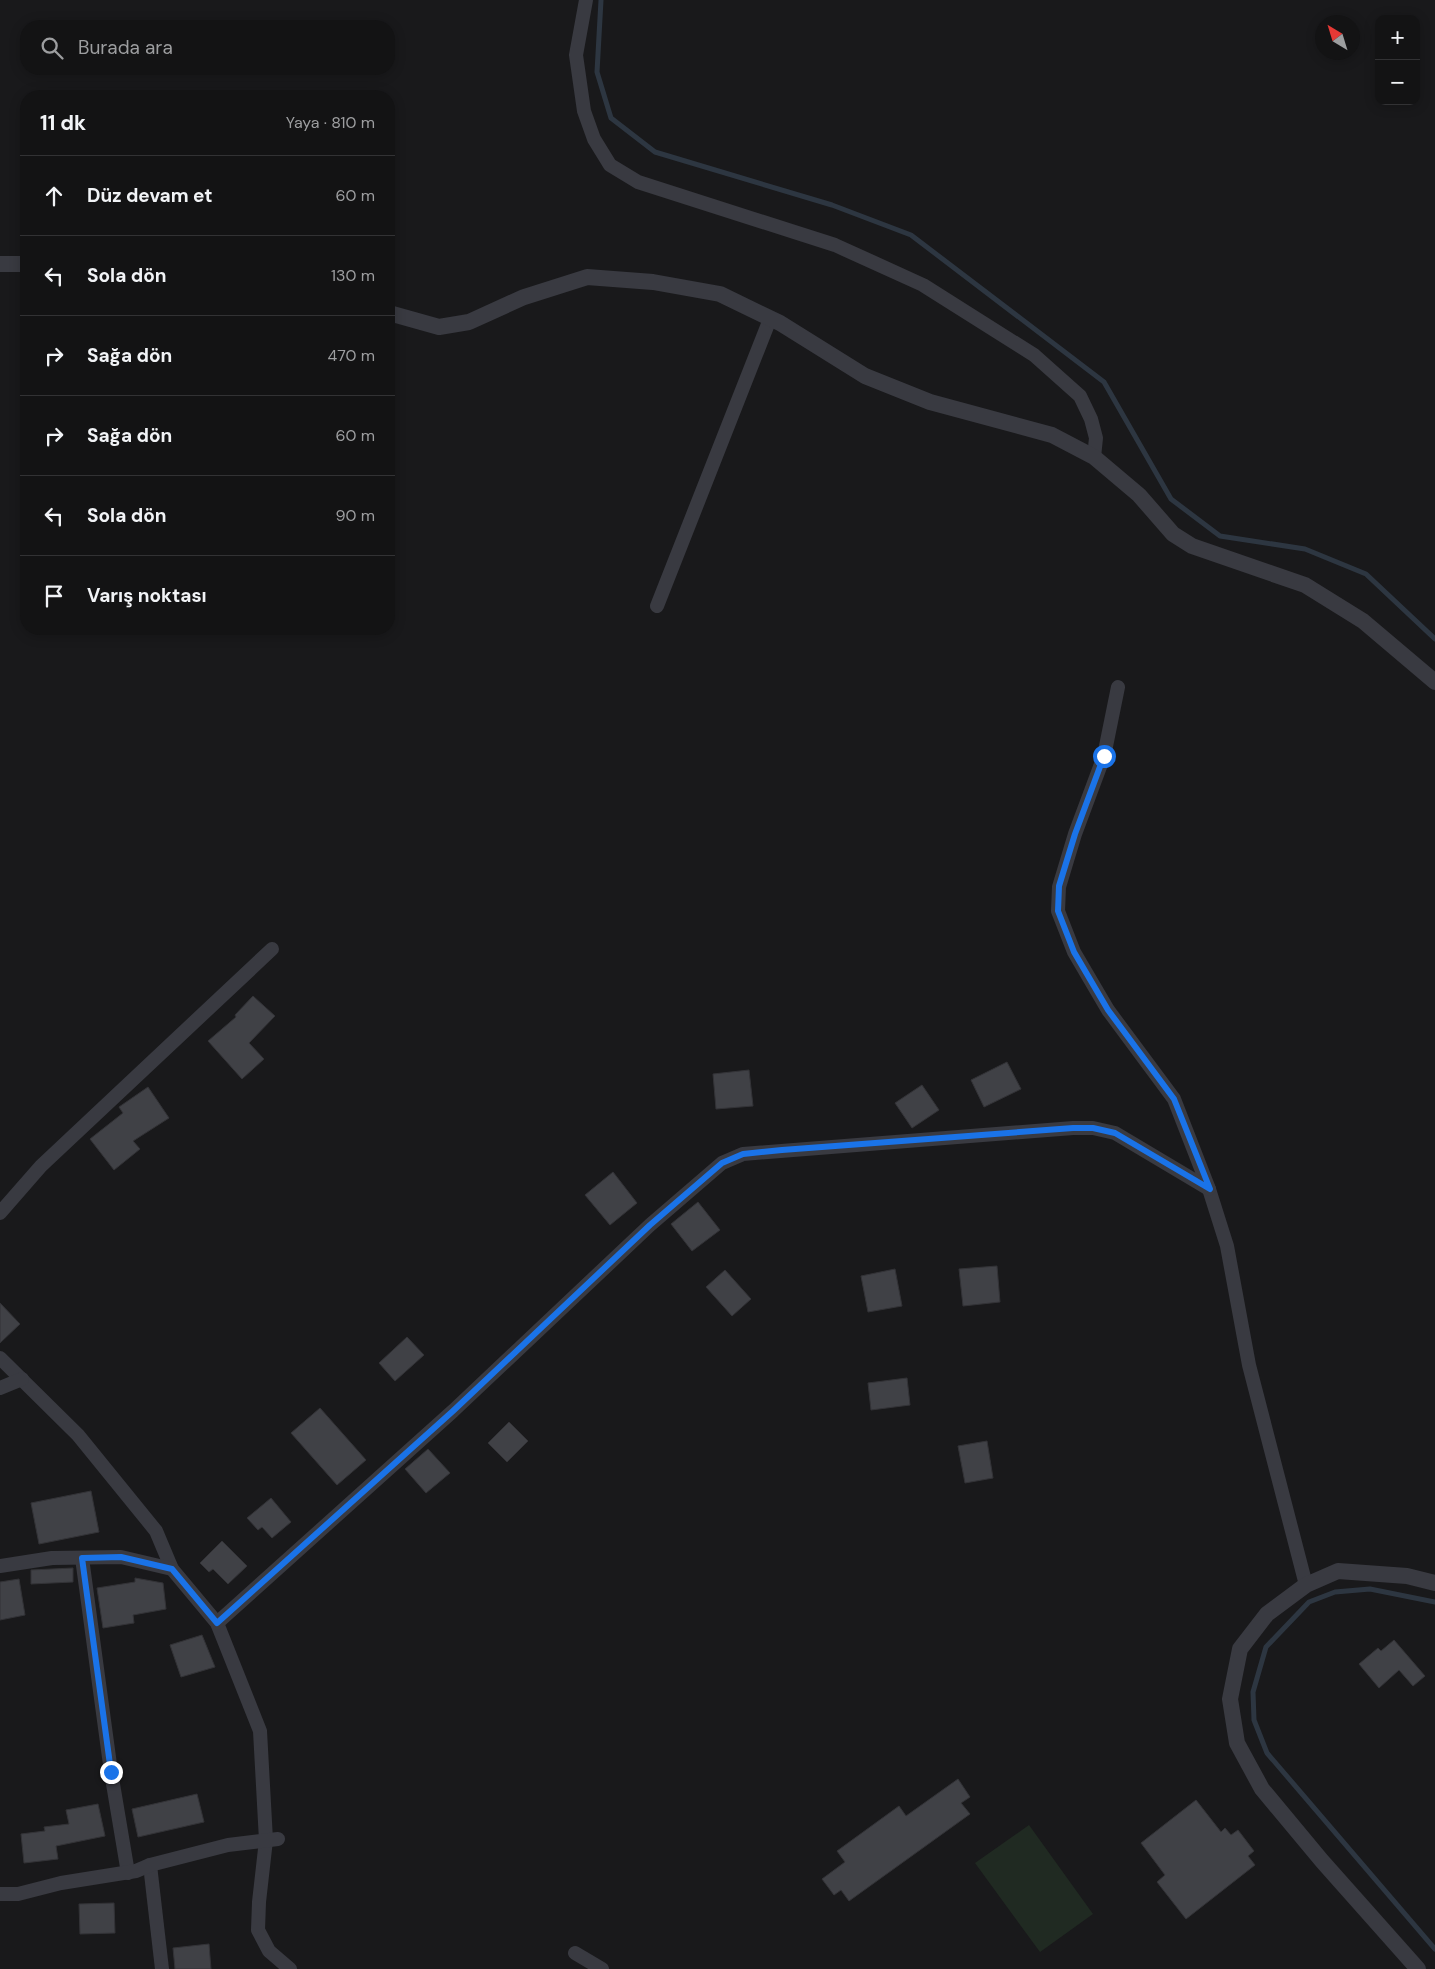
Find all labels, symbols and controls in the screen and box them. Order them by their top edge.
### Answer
north arrow [1315,15,1360,60]
map controls [1375,15,1420,105]
button: + [1375,15,1420,60]
search box [20,20,395,75]
icon: search [38,34,66,62]
text: Burada ara [78,35,173,60]
button: − [1375,60,1420,105]
text: 11 dk [40,109,86,137]
text: Yaya · 810 m [286,112,375,133]
icon: ahead [40,182,68,210]
text: Düz devam et [87,183,213,208]
text: 60 m [335,185,375,206]
icon: left [40,262,68,290]
text: Sola dön [87,263,167,288]
text: 130 m [331,265,375,286]
icon: right [40,342,68,370]
text: Sağa dön [87,343,172,368]
text: 470 m [328,345,375,366]
icon: right [40,422,68,450]
text: Sağa dön [87,423,172,448]
text: 60 m [335,425,375,446]
icon: left [40,502,68,530]
text: Sola dön [87,503,167,528]
text: 90 m [335,505,375,526]
icon: arrive [40,582,68,610]
text: Varış noktası [87,583,207,608]
route start [1093,745,1116,768]
route end [100,1761,123,1784]

